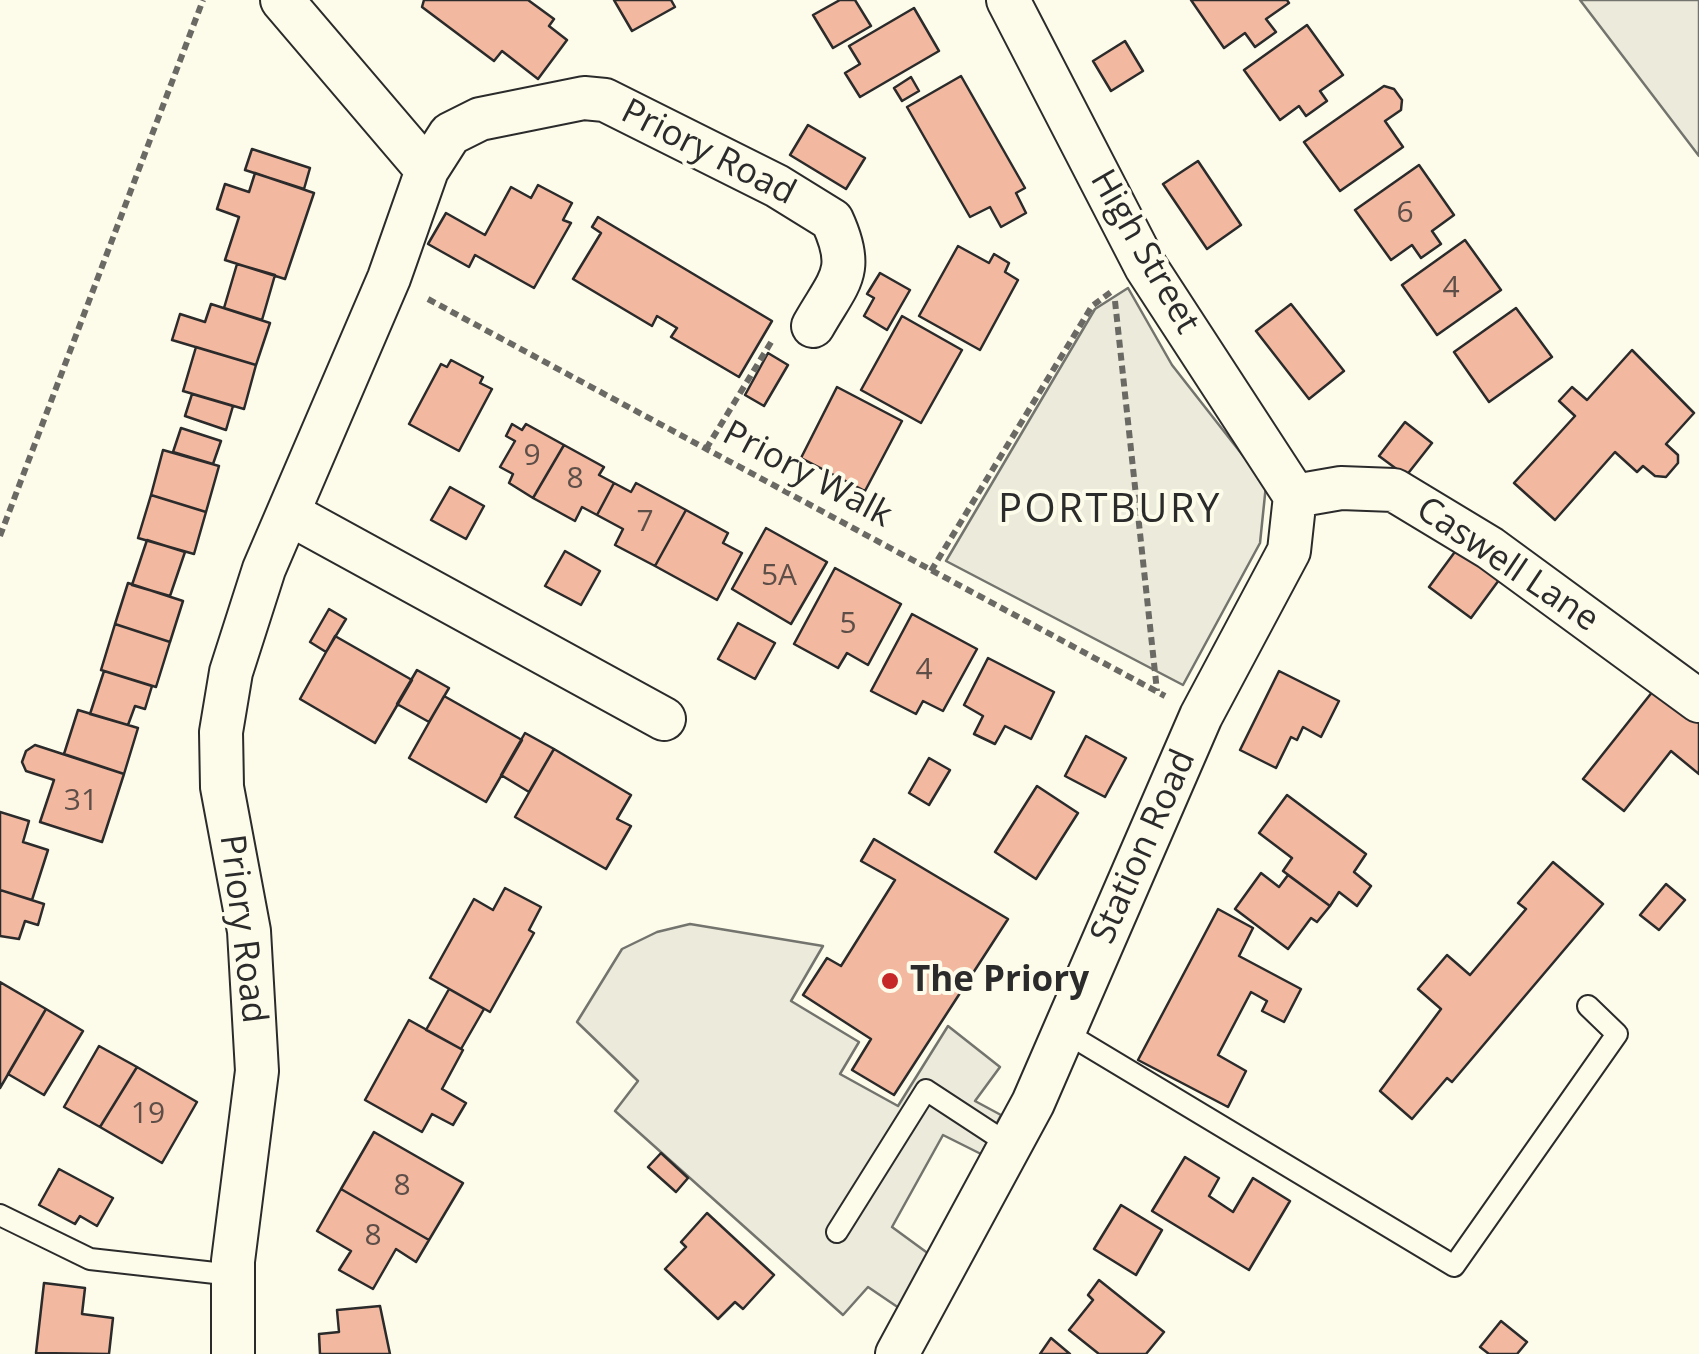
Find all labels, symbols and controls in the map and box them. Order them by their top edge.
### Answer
street label: Priory Road [614,91,802,215]
street label: High Street [1080,163,1208,341]
house number: 6 [1396,195,1414,231]
house number: 4 [1442,270,1460,306]
street label: Priory Walk [715,413,899,537]
house number: 9 [523,438,541,474]
house number: 8 [566,461,584,497]
district label: PORTBURY [998,487,1222,535]
street label: Caswell Lane [1408,489,1606,641]
house number: 7 [636,504,654,540]
house number: 5A [761,558,797,594]
house number: 5 [839,606,857,642]
house number: 4 [915,652,933,688]
street label: Station Road [1083,744,1205,950]
house number: 31 [64,783,98,819]
street label: Priory Road [210,832,274,1026]
place label: The Priory [910,960,1089,1002]
marker: The Priory [879,970,901,992]
house number: 19 [131,1096,165,1132]
house number: 8 [393,1168,411,1204]
house number: 8 [364,1218,382,1254]

